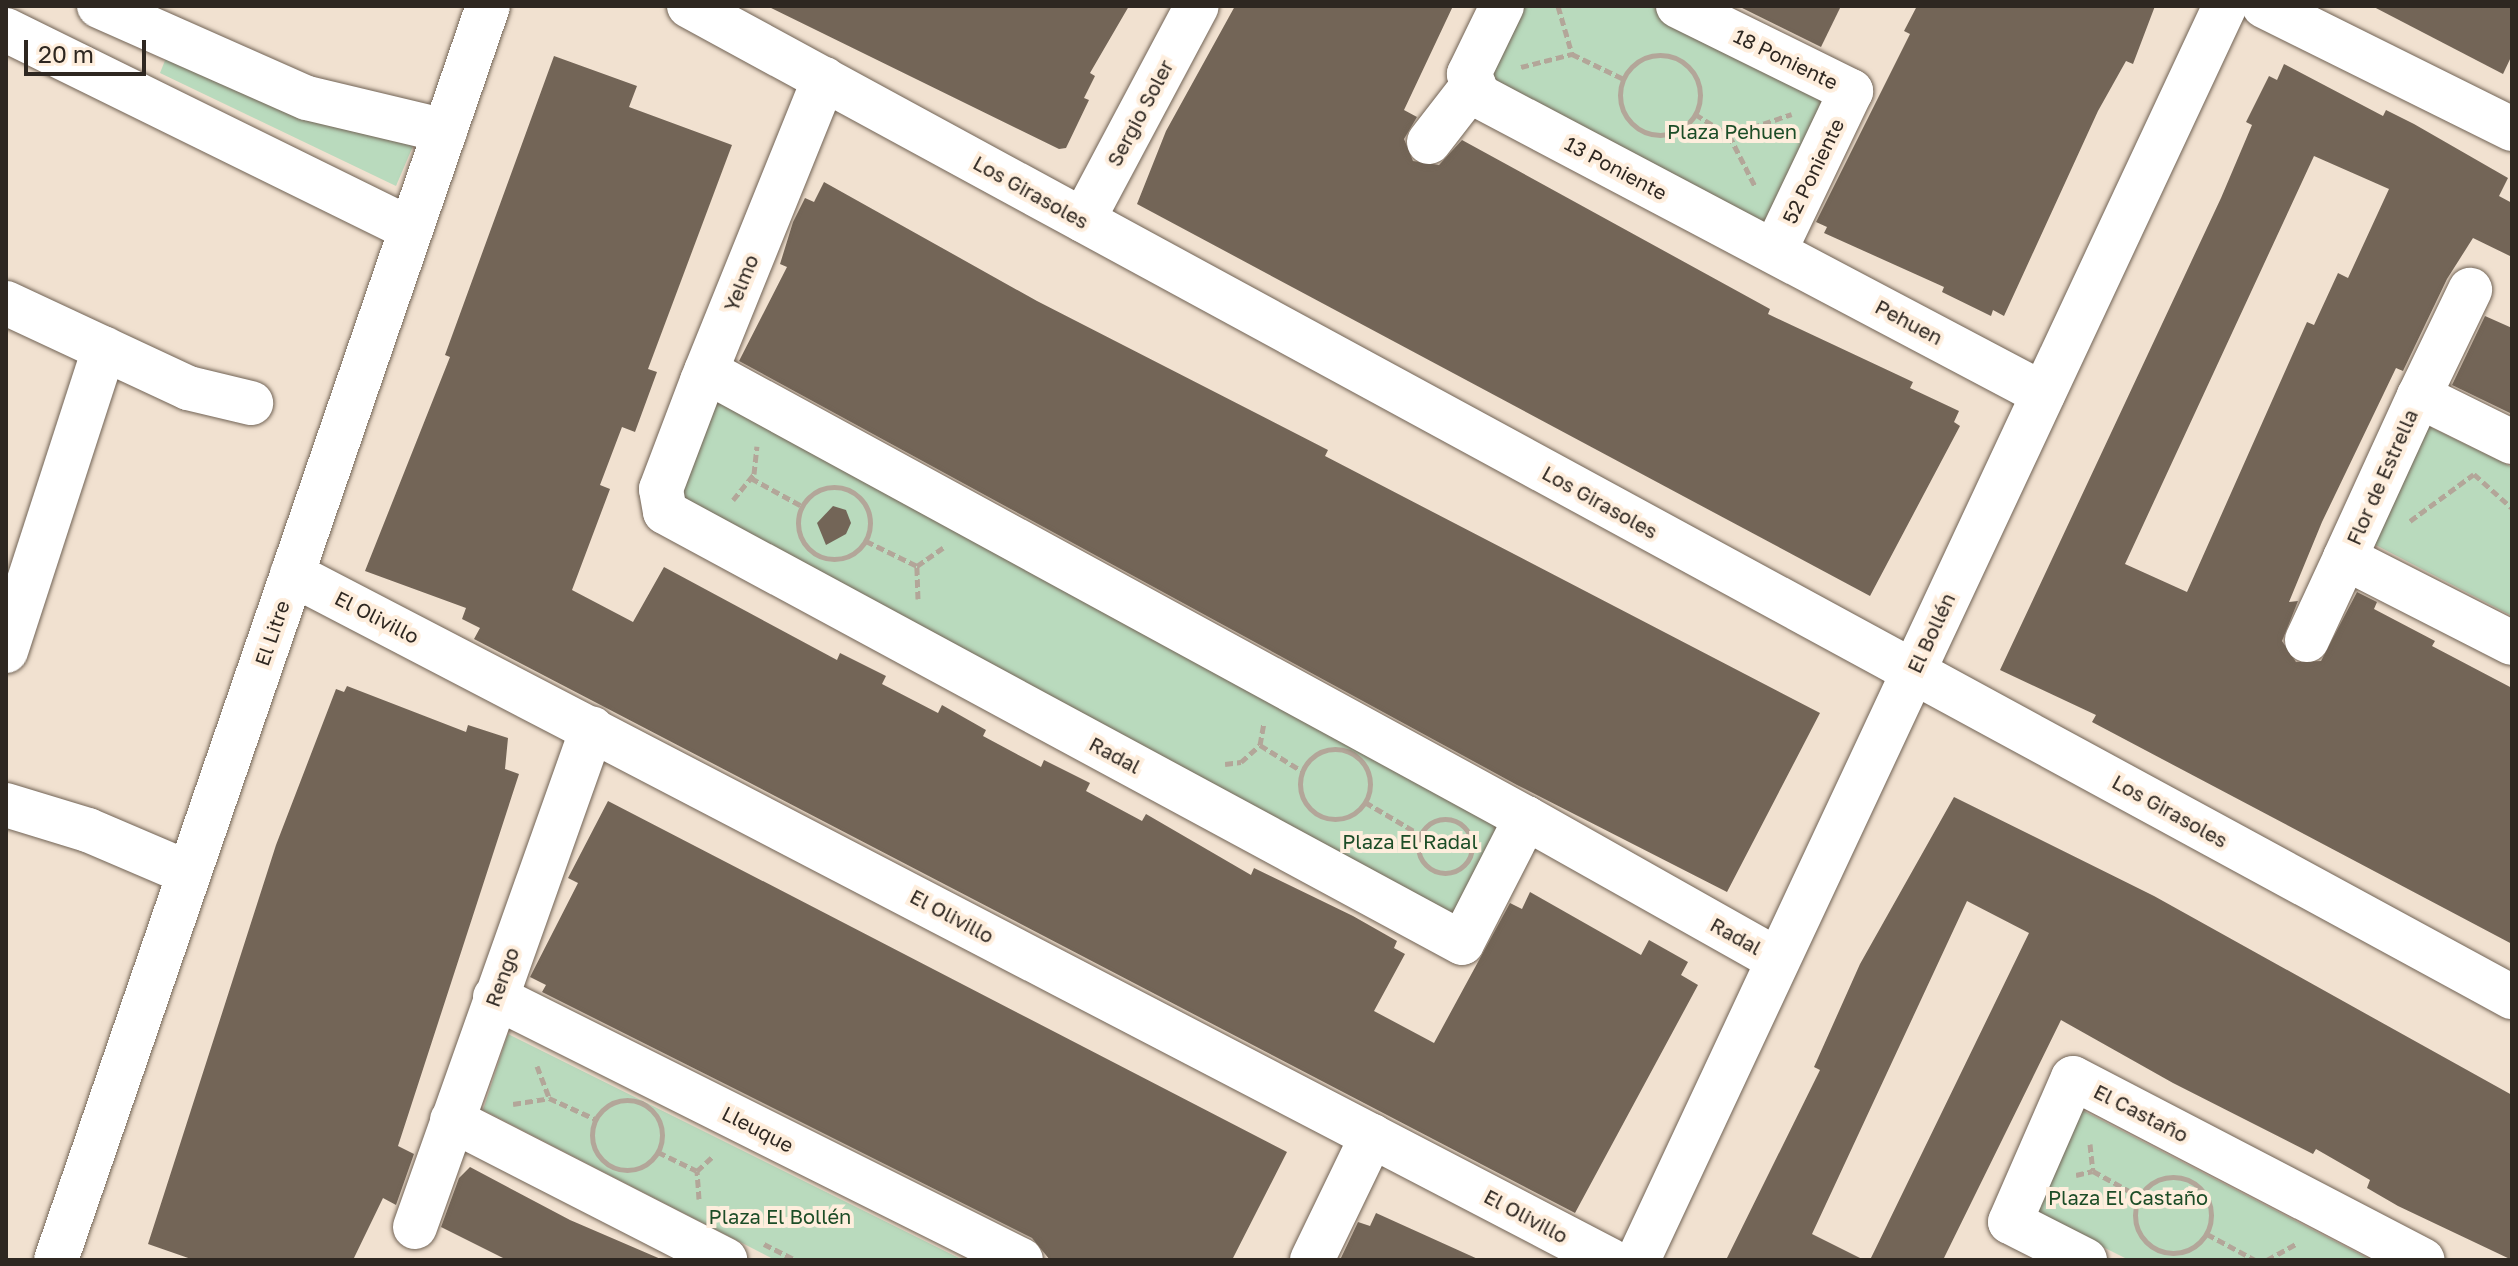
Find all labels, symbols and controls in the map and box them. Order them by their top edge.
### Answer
street label: 18 Poniente [1730,23,1842,95]
scale bar [28,24,150,74]
text: 20 m [38,39,94,68]
street label: Sergio Soler [1102,56,1178,170]
street label: 52 Poniente [1777,114,1849,228]
park label: Plaza Pehuen [1667,119,1797,143]
street label: 13 Poniente [1561,131,1671,205]
street label: Los Girasoles [969,150,1093,234]
street label: Yelmo [719,251,763,315]
street label: Pehuen [1871,294,1947,350]
street label: Flor de Estrella [2341,405,2423,549]
street label: Los Girasoles [1538,460,1662,544]
street label: El Olivillo [331,586,423,648]
street label: El Bollén [1902,589,1960,677]
street label: El Litre [250,597,294,669]
street label: Radal [1085,732,1145,778]
street label: Los Girasoles [2108,769,2232,853]
park label: Plaza El Radal [1342,829,1478,853]
street label: El Olivillo [906,884,998,948]
street label: Radal [1706,912,1766,960]
street label: Rengo [480,944,524,1010]
street label: El Castaño [2090,1079,2192,1147]
street label: Lleuque [718,1101,798,1157]
street label: El Olivillo [1480,1184,1572,1248]
park label: Plaza El Castaño [2048,1185,2208,1209]
park label: Plaza El Bollén [709,1204,851,1228]

